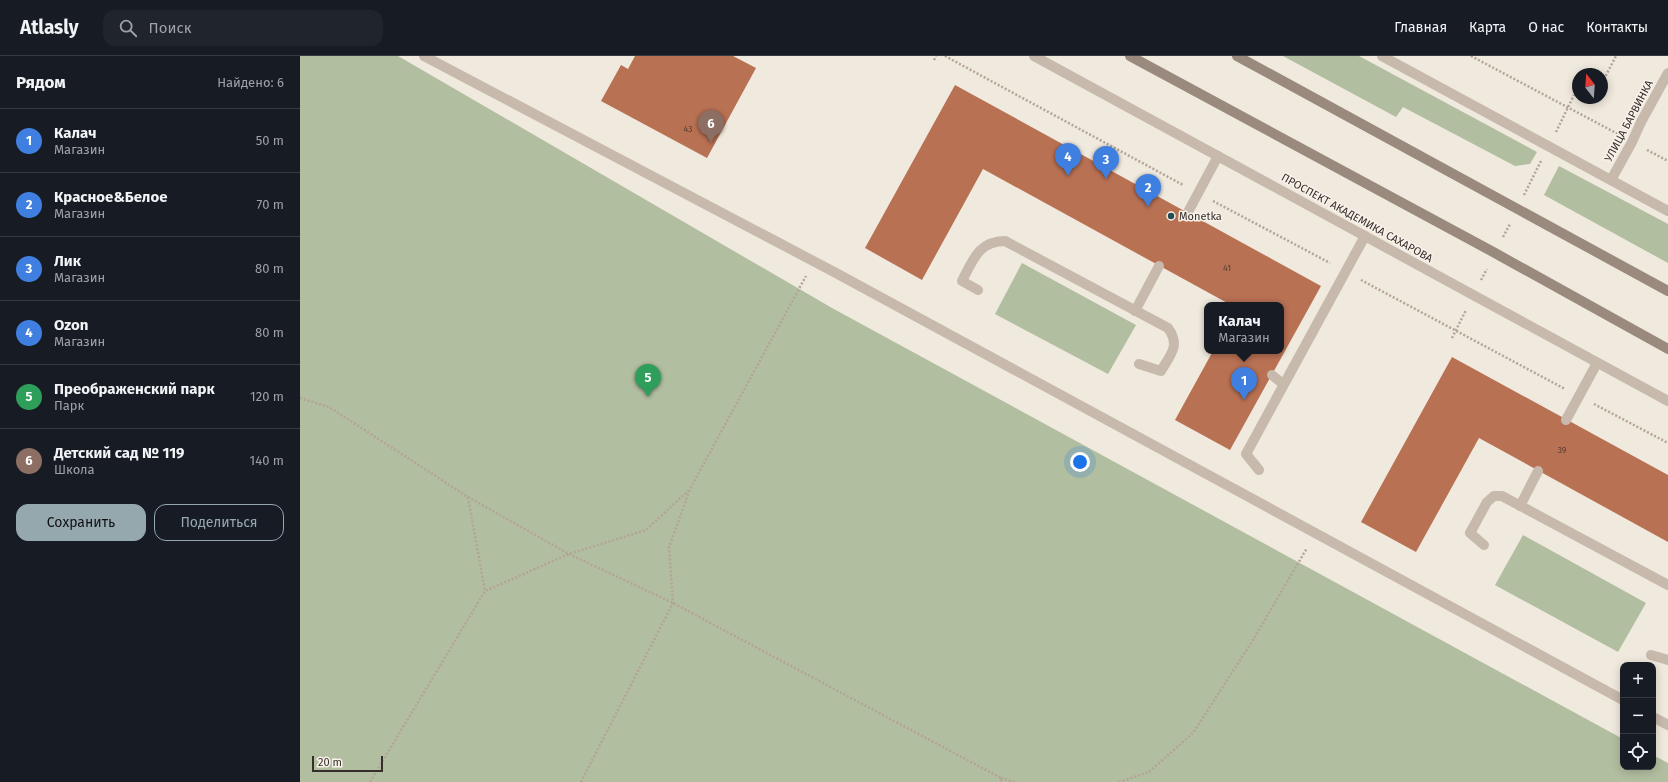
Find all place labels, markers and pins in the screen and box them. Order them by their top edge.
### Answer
pin: 6 [698,110,724,143]
pin: 4 [1055,143,1081,176]
pin: 3 [1093,146,1119,179]
pin: 2 [1135,174,1161,207]
place label: Monetka [1179,210,1222,223]
marker: Monetka [1166,211,1176,221]
pin: 5 [635,364,661,397]
pin: 1 [1231,367,1257,400]

